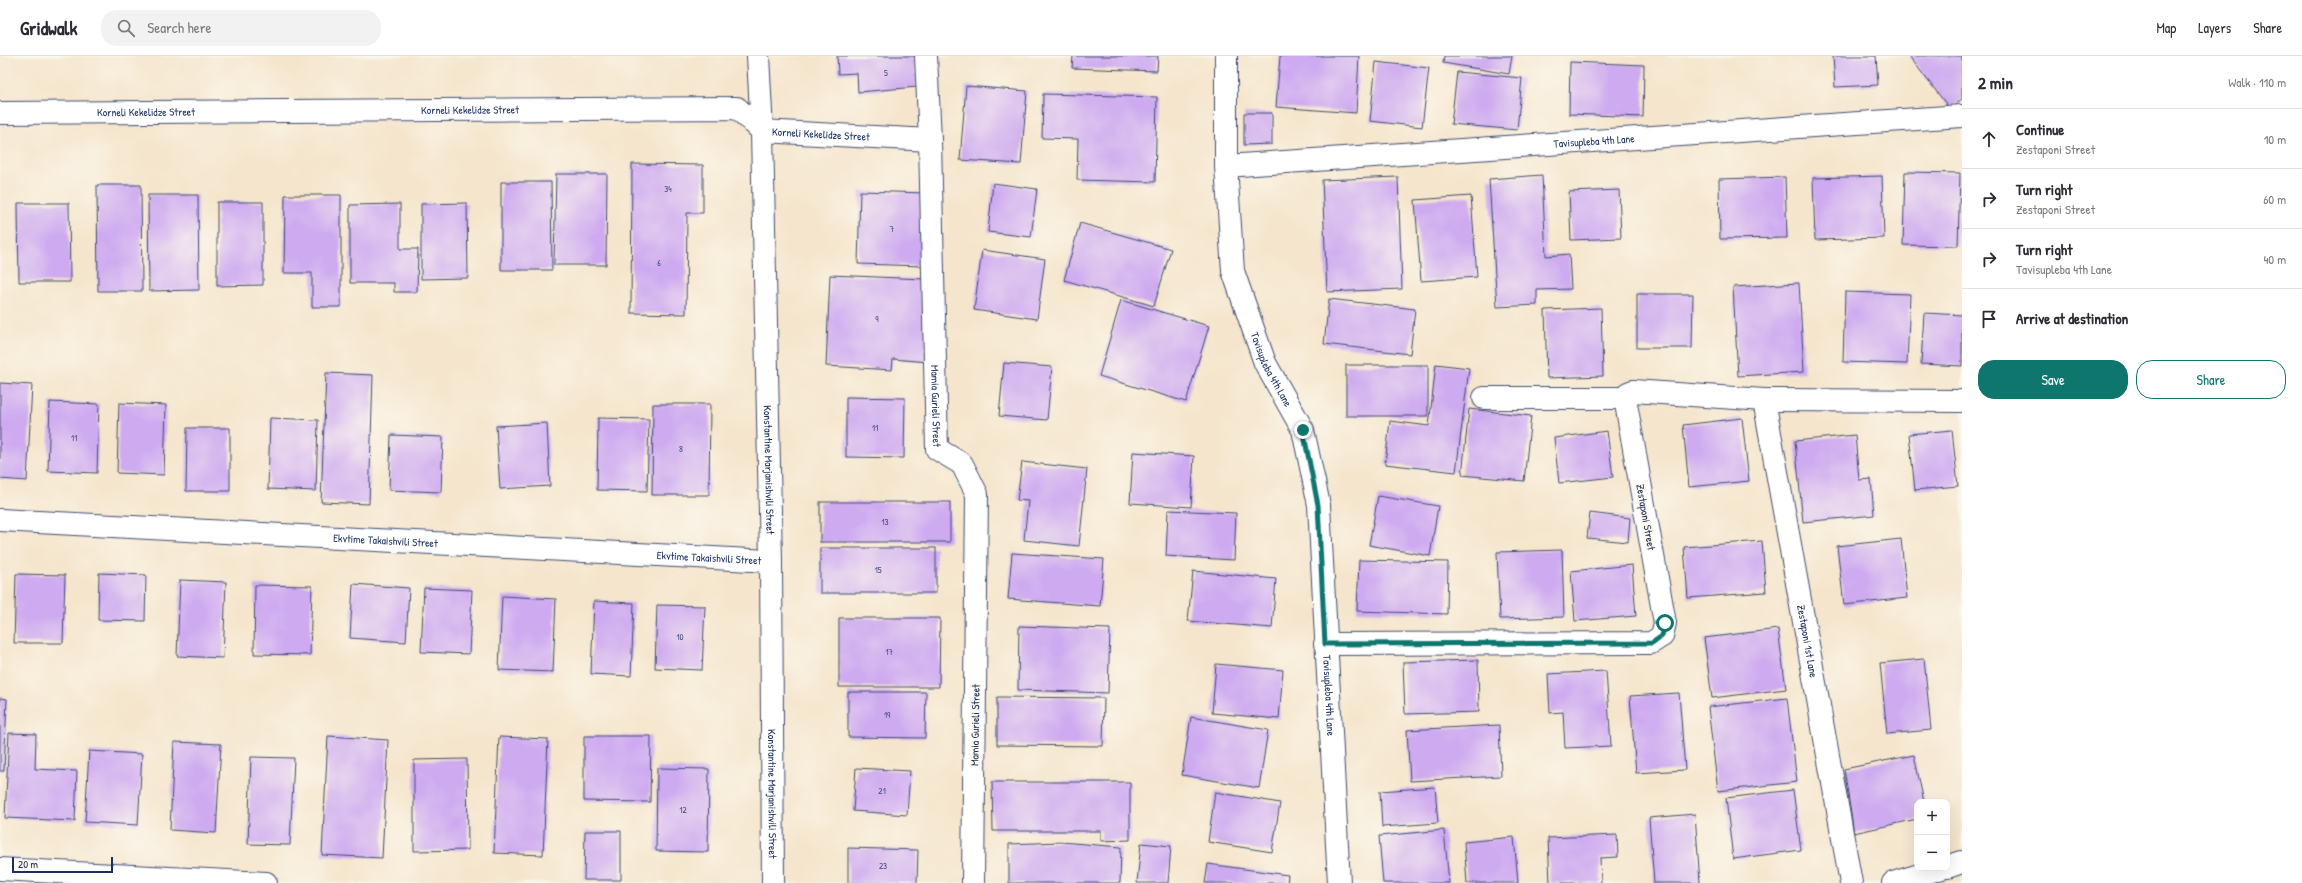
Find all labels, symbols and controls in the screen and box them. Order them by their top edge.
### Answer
search box [101,10,381,46]
text: Gridwalk [20,15,77,41]
icon: search [115,17,137,39]
text: Search here [147,17,211,38]
text: Map [2156,18,2176,37]
text: Layers [2198,18,2231,37]
text: Share [2253,18,2282,37]
house number: 5 [884,67,888,79]
text: 2 min [1978,71,2013,94]
text: Walk · 110 m [2228,73,2286,91]
street label: Korneli Kekelidze Street [421,102,519,117]
street label: Korneli Kekelidze Street [97,105,195,119]
text: Continue [2016,119,2064,140]
street label: Korneli Kekelidze Street [772,125,870,144]
icon: ahead [1978,128,2000,150]
text: 10 m [2264,130,2286,148]
street label: Tavisupleba 4th Lane [1553,131,1636,151]
text: Zestaponi Street [2016,140,2095,158]
text: Turn right [2016,179,2072,200]
house number: 34 [664,183,672,195]
icon: right [1978,188,2000,210]
text: 60 m [2263,190,2286,208]
text: Zestaponi Street [2016,200,2095,218]
house number: 7 [890,223,895,235]
text: Turn right [2016,239,2072,260]
icon: right [1978,248,2000,270]
text: 40 m [2263,250,2286,268]
house number: 6 [657,257,661,269]
text: Tavisupleba 4th Lane [2016,260,2112,278]
icon: arrive [1978,308,2000,330]
text: Arrive at destination [2016,308,2128,329]
house number: 9 [875,313,879,325]
street label: Tavisupleba 4th Lane [1248,330,1296,410]
button: Save [1978,360,2128,399]
button: Share [2136,360,2286,399]
street label: Mamia Gurieli Street [928,365,944,447]
street label: Konstantine Marjanishvili Street [761,405,777,535]
route end [1294,421,1312,439]
house number: 11 [872,422,878,434]
house number: 11 [71,432,77,444]
house number: 8 [679,443,683,455]
street label: Zestaponi Street [1633,483,1659,551]
house number: 13 [881,516,889,528]
street label: Ekvtime Takaishvili Street [333,531,438,550]
street label: Ekvtime Takaishvili Street [656,548,762,567]
house number: 15 [874,564,882,576]
street label: Zestaponi 1st Lane [1794,604,1821,679]
route start [1656,614,1674,632]
house number: 10 [676,631,684,643]
house number: 17 [885,646,893,658]
street label: Tavisupleba 4th Lane [1320,654,1338,737]
street label: Mamia Gurieli Street [967,684,983,766]
house number: 19 [884,709,891,721]
street label: Konstantine Marjanishvili Street [765,729,780,859]
house number: 21 [878,785,886,797]
map controls [1914,799,1950,871]
button: + [1914,799,1950,835]
house number: 12 [679,804,688,816]
button: − [1914,835,1950,871]
scale bar [12,855,113,874]
text: 20 m [18,857,38,871]
house number: 23 [879,860,887,872]

